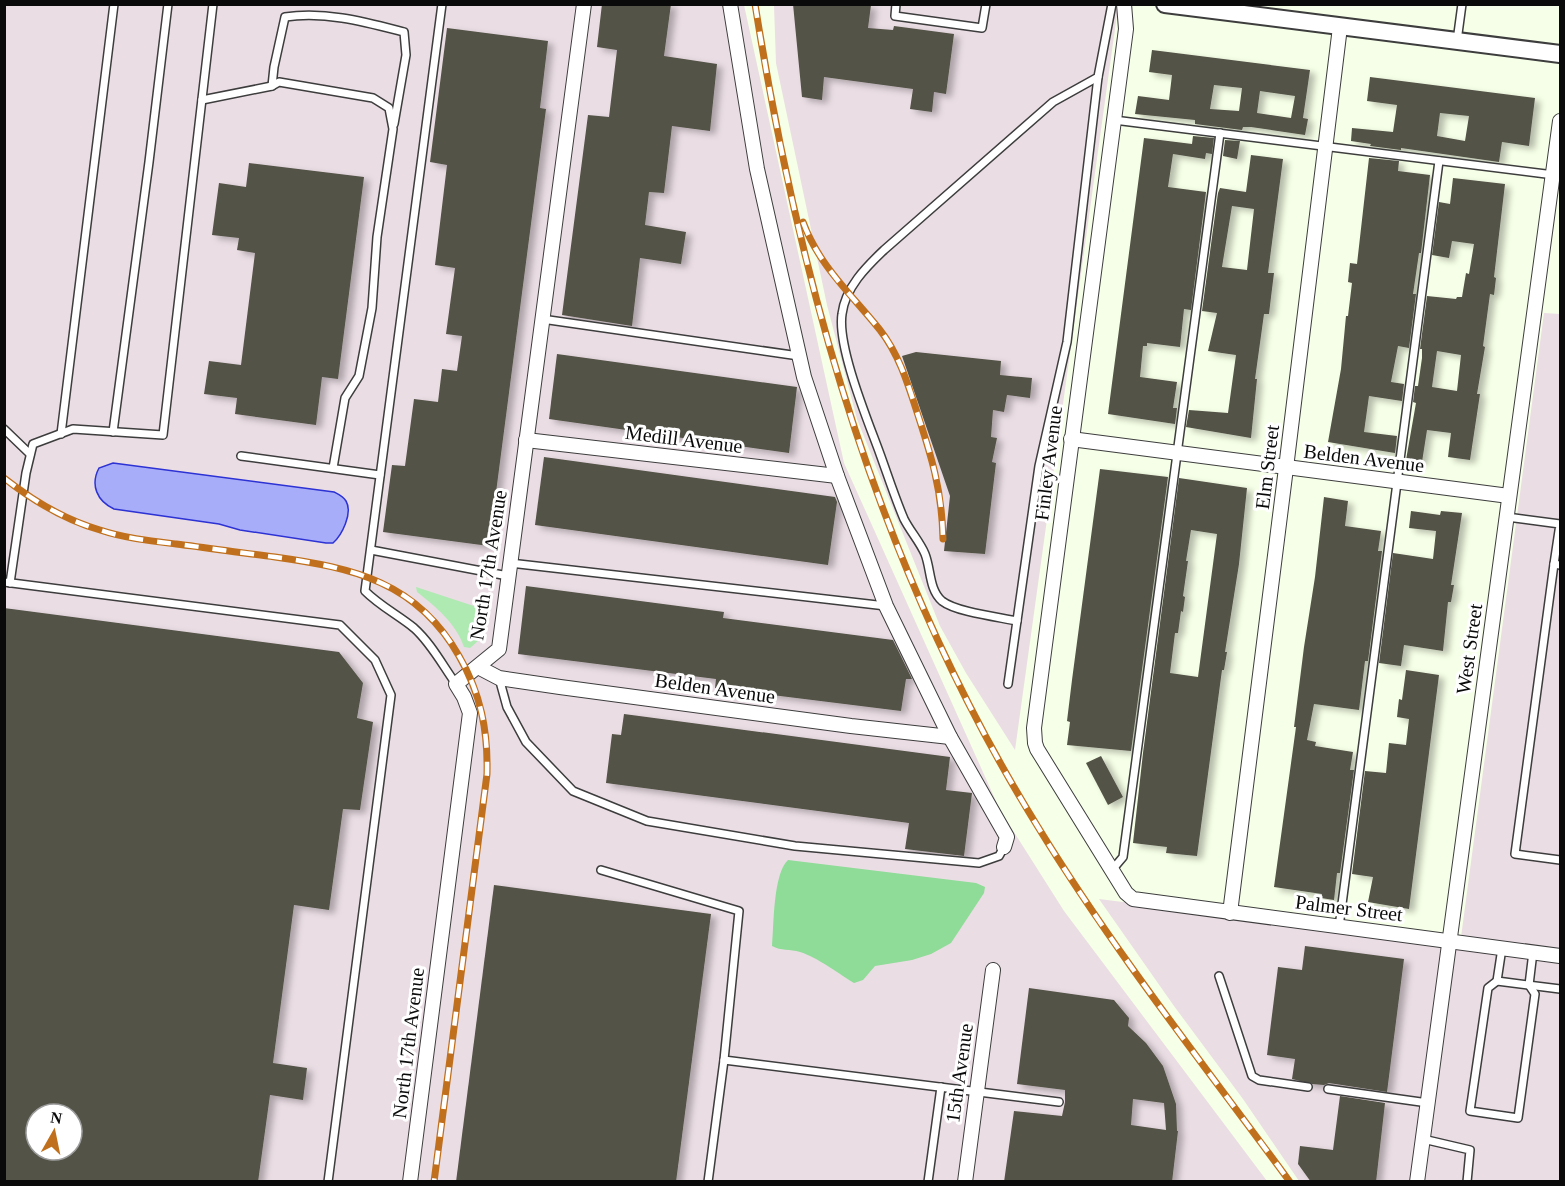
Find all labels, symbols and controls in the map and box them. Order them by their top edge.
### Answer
street label: Finley Avenue [1030,404,1067,522]
street label: Medill Avenue [624,421,744,457]
street label: Elm Street [1251,423,1283,511]
street label: Belden Avenue [1302,440,1426,476]
street label: North 17th Avenue [465,488,511,642]
street label: West Street [1452,602,1486,696]
street label: Belden Avenue [653,669,777,707]
street label: Palmer Street [1294,890,1405,926]
street label: North 17th Avenue [388,966,428,1120]
street label: 15th Avenue [941,1022,977,1124]
north arrow [24,1102,84,1162]
text: N [49,1108,64,1127]

